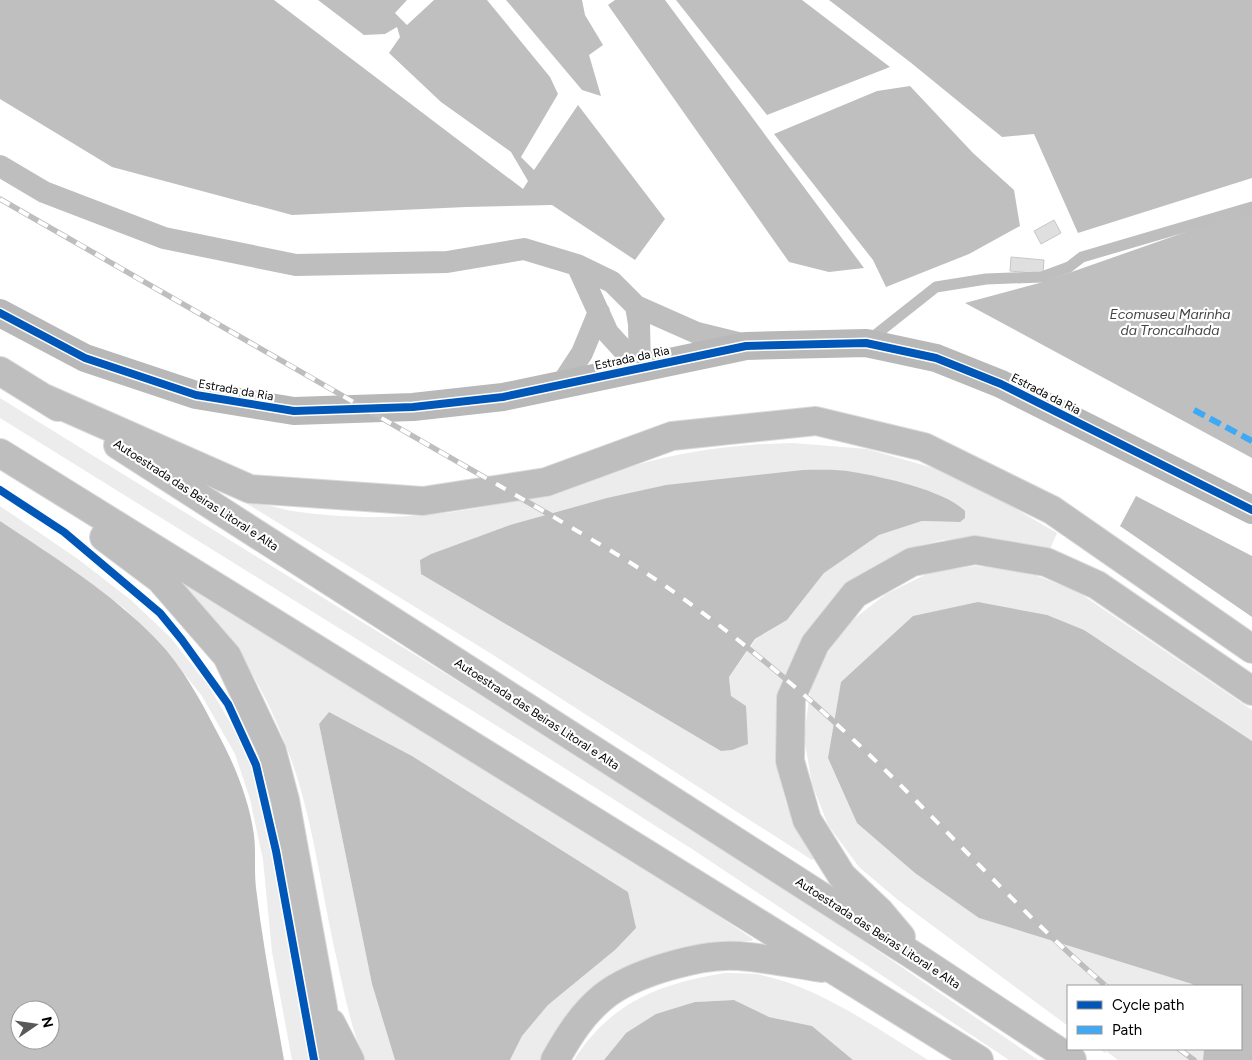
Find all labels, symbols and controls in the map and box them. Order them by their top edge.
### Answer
water label: Ecomuseu Marinha da Troncalhada [1109,306,1231,339]
street label: Estrada da Ria [593,343,671,373]
street label: Estrada da Ria [1009,370,1083,418]
street label: Estrada da Ria [197,377,275,403]
street label: Autoestrada das Beiras Litoral e Alta [111,436,281,554]
street label: Autoestrada das Beiras Litoral e Alta [452,655,622,773]
street label: Autoestrada das Beiras Litoral e Alta [793,874,963,992]
legend [1067,985,1242,1050]
text: Cycle path [1112,996,1184,1014]
north arrow [10,1000,60,1050]
text: N [38,1015,57,1029]
text: Path [1112,1021,1142,1039]

